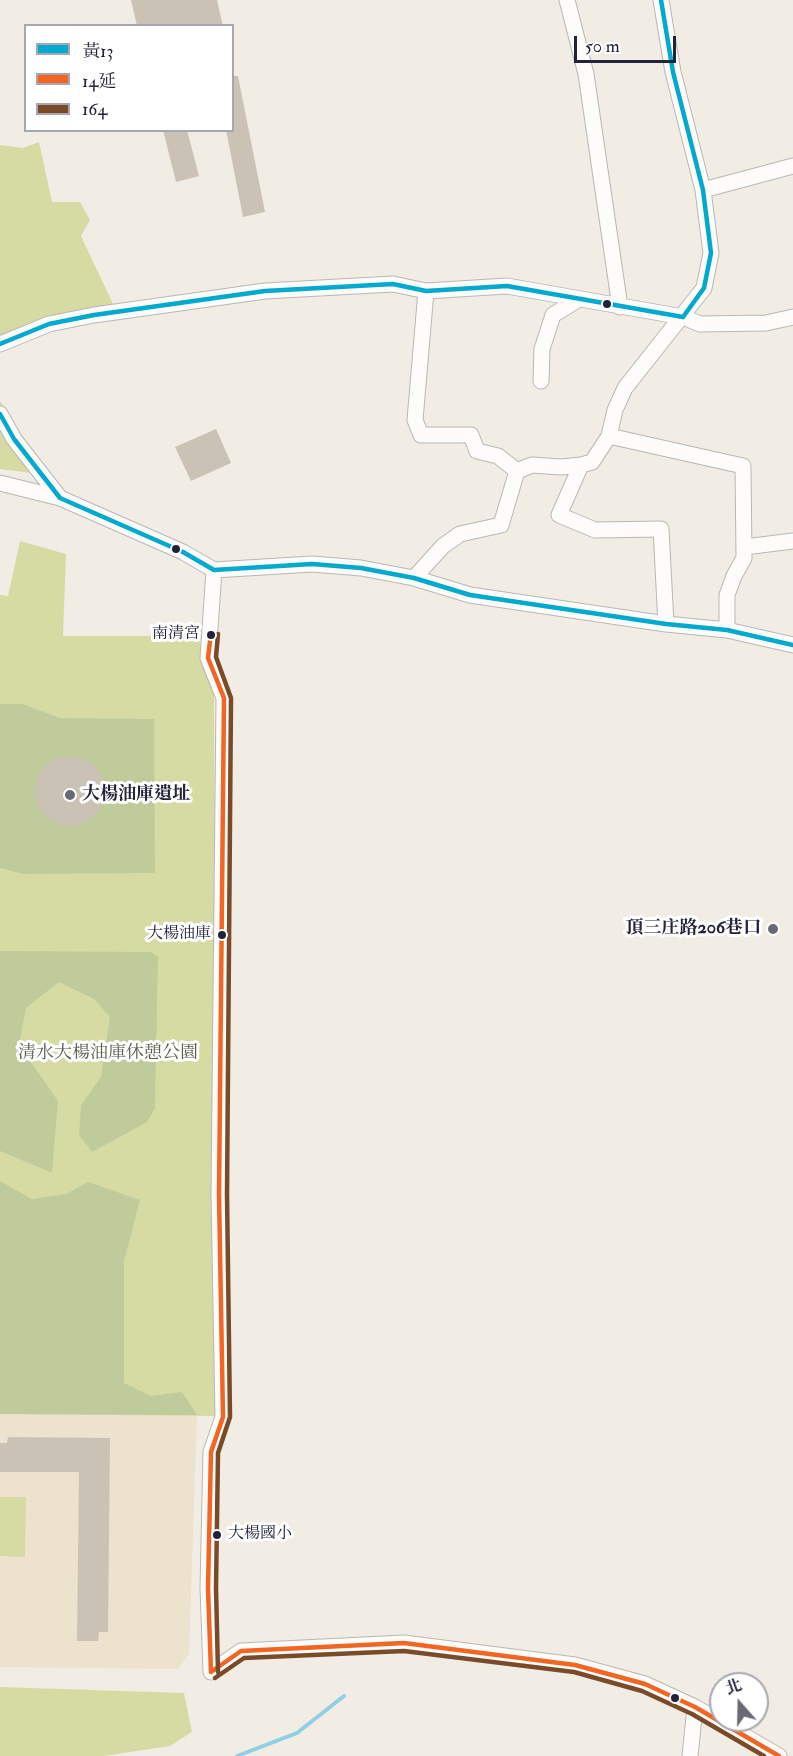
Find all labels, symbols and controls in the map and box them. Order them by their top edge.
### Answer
legend [24,24,234,132]
scale bar [577,24,679,62]
text: 50 m [585,35,620,58]
text: 黃13 [82,40,113,63]
text: 14延 [82,70,116,93]
text: 164 [82,98,107,121]
unlabelled marker [601,298,613,310]
unlabelled marker [170,543,182,555]
place label: 南清宮 [152,625,200,645]
marker: 南清宮 [205,629,217,641]
place label: 大楊油庫遺址 [82,784,190,806]
marker: 大楊油庫遺址 [63,788,77,802]
place label: 頂三庄路206巷口 [626,918,761,940]
marker: 頂三庄路206巷口 [766,922,780,936]
place label: 大楊油庫 [147,925,211,945]
marker: 大楊油庫 [216,929,228,941]
park label: 清水大楊油庫休憩公園 [18,1043,198,1065]
place label: 大楊國小 [228,1525,292,1545]
marker: 大楊國小 [211,1529,223,1541]
north arrow [709,1672,769,1732]
text: 北 [723,1675,744,1699]
unlabelled marker [669,1692,681,1704]

